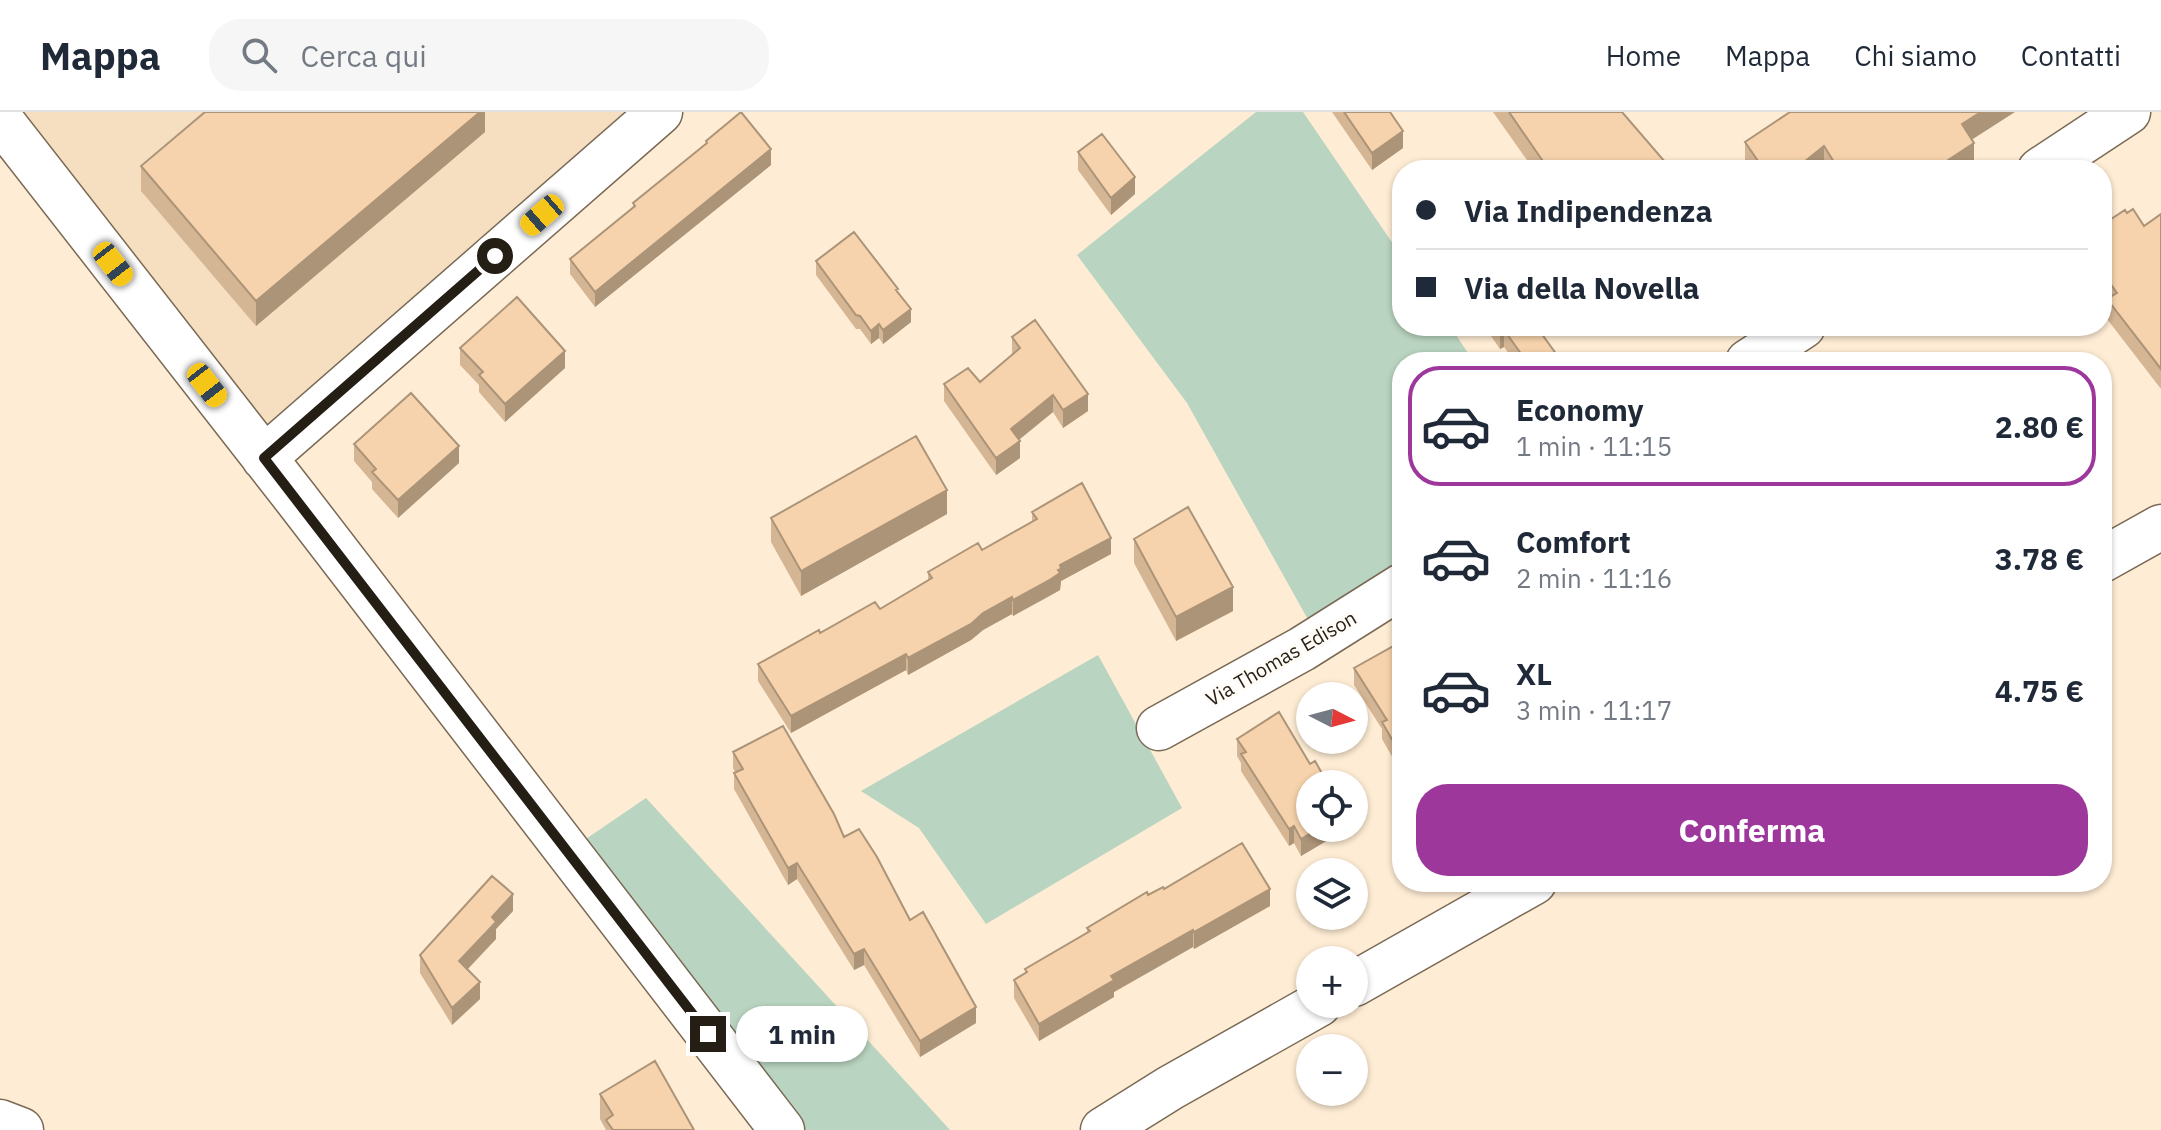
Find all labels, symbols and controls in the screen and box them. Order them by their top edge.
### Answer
search box [209,19,769,91]
text: Mappa [40,31,161,80]
icon: search [237,33,281,77]
text: Cerca qui [301,36,427,75]
text: Home [1606,37,1681,74]
text: Mappa [1725,37,1810,74]
text: Chi siamo [1854,37,1977,74]
text: Contatti [2021,37,2121,74]
car [516,190,568,240]
text: Via Indipendenza [1464,191,1712,230]
car [89,238,137,290]
route start [477,238,513,274]
text: Via della Novella [1464,268,1700,307]
car [183,359,231,411]
icon: car [1420,390,1492,462]
text: Economy [1516,390,1644,429]
text: 2.80 € [1995,407,2084,446]
text: 1 min · 11:15 [1516,429,1672,463]
icon: car [1420,522,1492,594]
text: Comfort [1516,522,1631,561]
text: 3.78 € [1995,539,2084,578]
text: 2 min · 11:16 [1516,561,1672,595]
street label: Via Thomas Edison [1201,604,1361,712]
icon: car [1420,654,1492,726]
text: XL [1516,654,1552,693]
text: 4.75 € [1995,671,2084,710]
north arrow [1296,682,1368,754]
map controls [1296,682,1368,1106]
text: 3 min · 11:17 [1516,693,1672,727]
button: locate [1296,770,1368,842]
button: Conferma [1416,784,2088,876]
button: layers [1296,858,1368,930]
button: + [1296,946,1368,1018]
callout: 1 min [736,1006,868,1062]
route end [690,1016,726,1052]
text: 1 min [768,1017,836,1051]
button: − [1296,1034,1368,1106]

